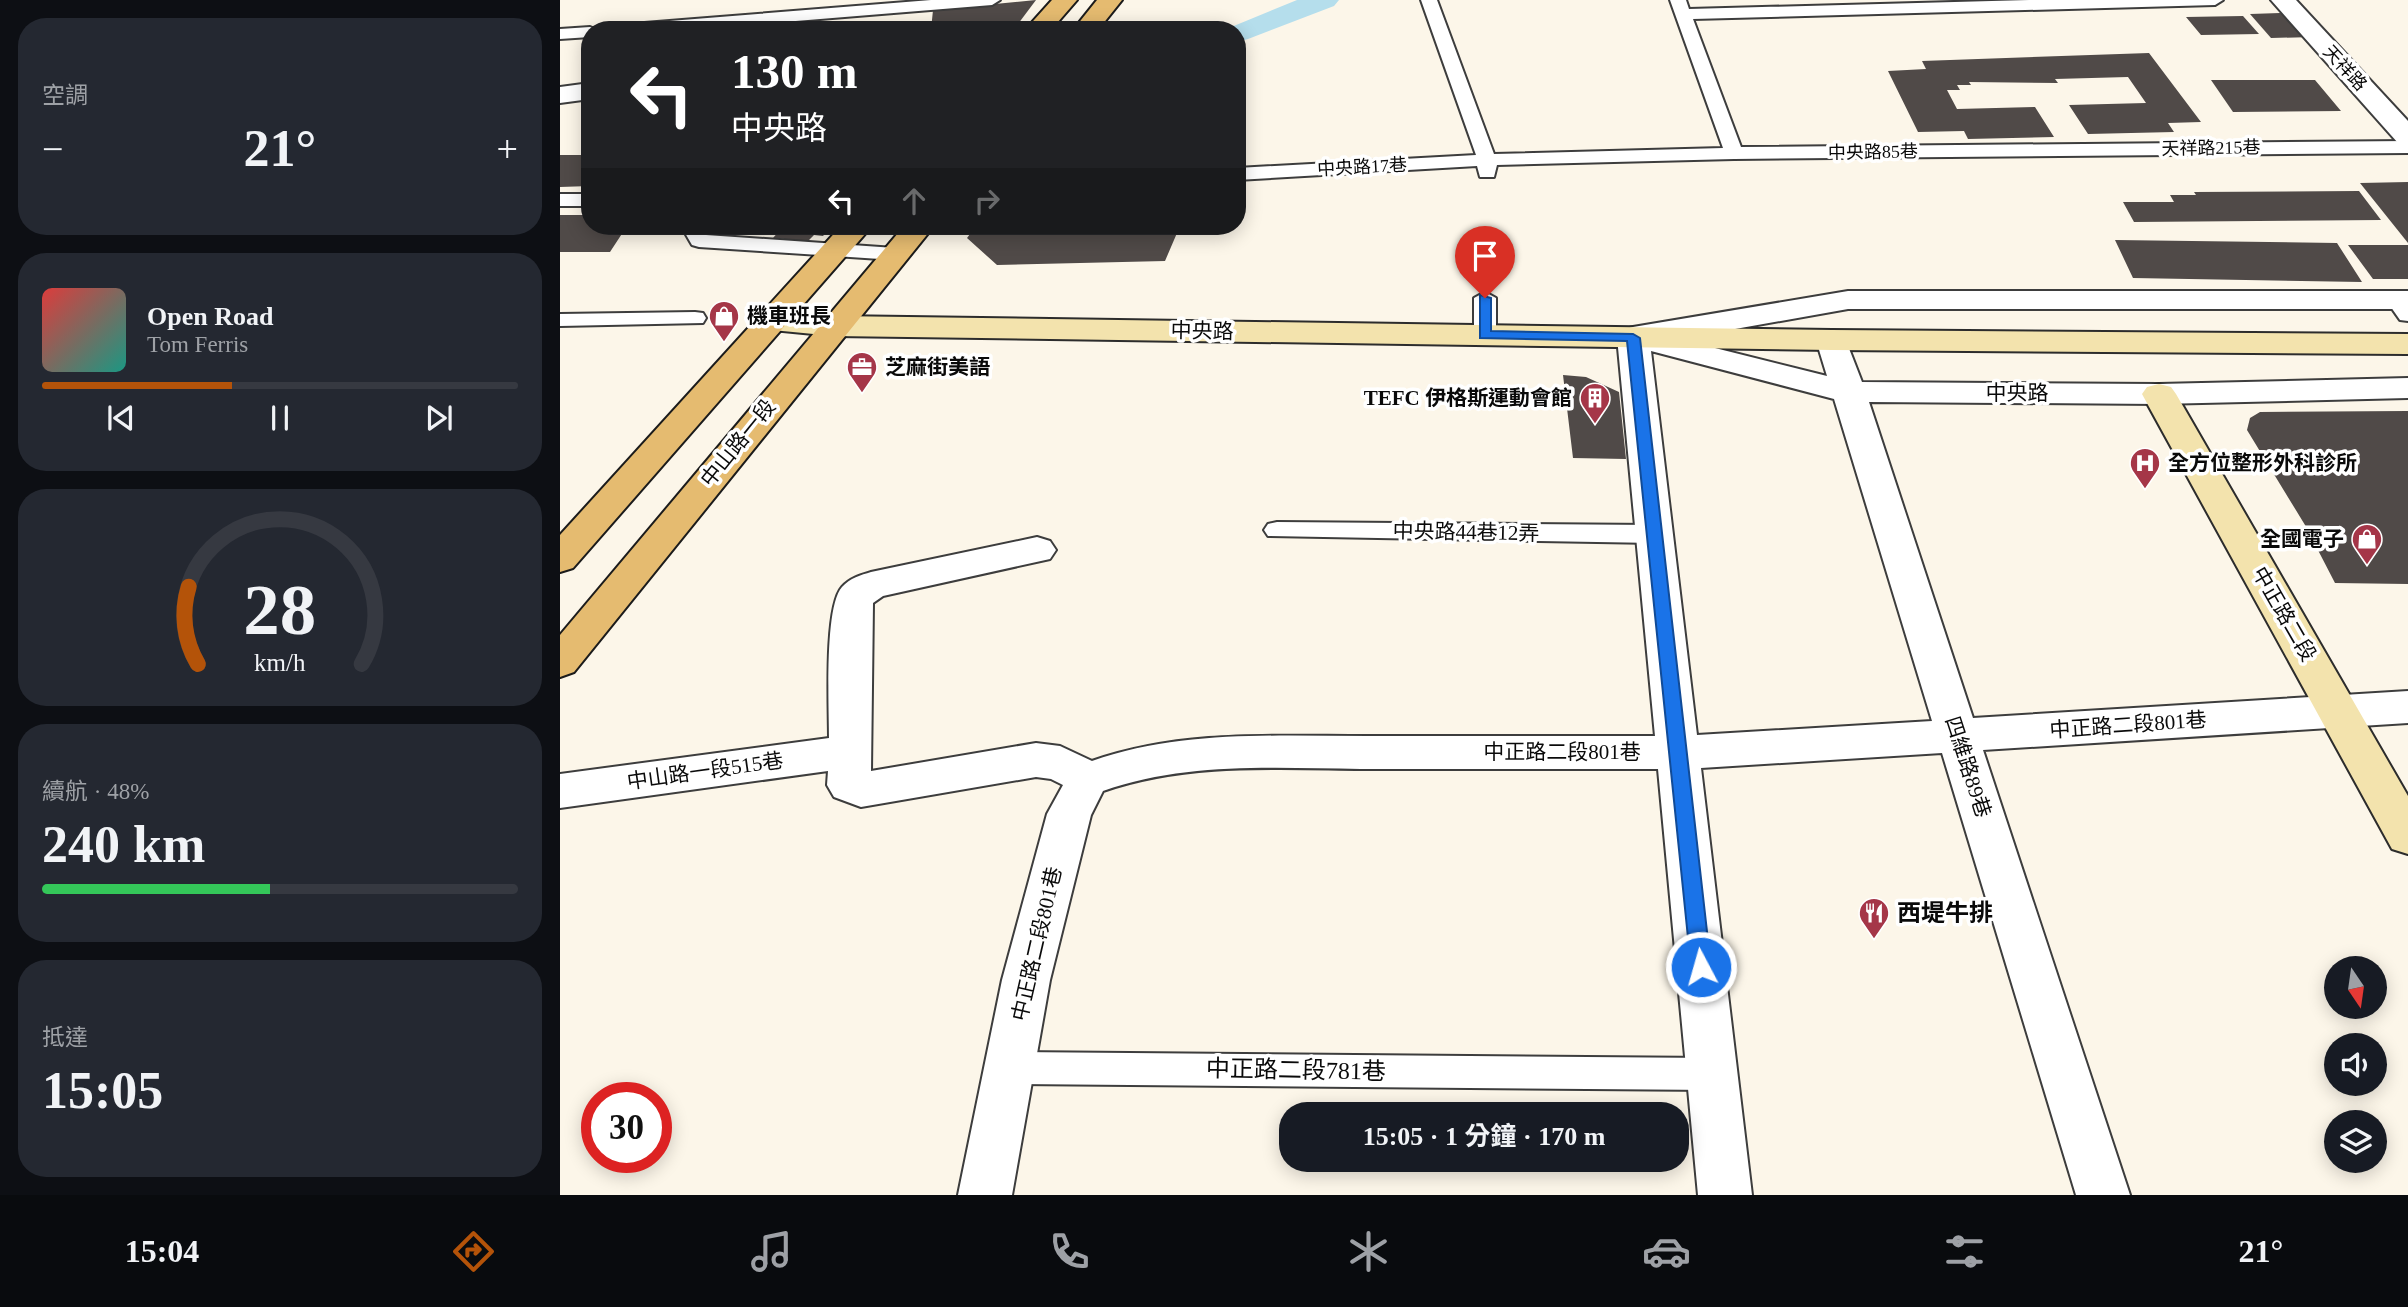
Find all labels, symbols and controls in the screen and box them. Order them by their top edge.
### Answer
street label: 天祥路 [2319,41,2371,95]
text: 130 m [731,44,858,99]
icon: left [616,49,707,140]
text: 空調 [42,83,88,108]
text: 中央路 [731,110,827,146]
text: 21° [244,120,316,177]
text: − [42,128,63,170]
text: + [497,128,518,170]
street label: 天祥路215巷 [2161,137,2261,159]
street label: 中央路85巷 [1828,141,1918,163]
street label: 中央路17巷 [1317,155,1407,179]
icon: left [822,182,860,220]
icon: ahead [895,182,933,220]
icon: right [968,182,1006,220]
pin [1455,226,1515,298]
icon: arrive [1466,237,1504,275]
shop icon: 機車班長 [707,299,741,343]
text: Open Road [147,302,273,331]
place label: 機車班長 [747,304,831,328]
street label: 中央路 [1170,318,1234,344]
text: Tom Ferris [147,332,248,357]
office icon: 芝麻街美語 [845,350,879,394]
place label: 芝麻街美語 [885,355,990,379]
building icon: TEFC 伊格斯運動會館 [1578,381,1612,425]
street label: 中央路 [1986,381,2049,405]
place label: TEFC 伊格斯運動會館 [1364,386,1572,410]
street label: 中山路一段 [696,395,780,491]
icon: previous [102,399,140,437]
icon: pause [261,399,299,437]
icon: next [420,399,458,437]
hospital icon: 全方位整形外科診所 [2128,446,2162,490]
place label: 全方位整形外科診所 [2168,451,2357,475]
street label: 中央路44巷12弄 [1392,519,1540,545]
shop icon: 全國電子 [2350,522,2384,566]
place label: 全國電子 [2260,527,2344,551]
street label: 中正路二段 [2247,563,2321,665]
text: 28 [244,569,316,650]
text: km/h [254,648,306,675]
street label: 中正路二段801巷 [2049,708,2207,742]
street label: 四維路89巷 [1940,713,1996,821]
street label: 中正路二段801巷 [1483,740,1641,764]
street label: 中山路一段515巷 [625,748,785,794]
text: 續航 · 48% [42,779,149,804]
text: 240 km [42,816,205,873]
street label: 中正路二段801巷 [1008,865,1066,1023]
restaurant icon: 西堤牛排 [1857,896,1891,940]
place label: 西堤牛排 [1897,900,1993,926]
position arrow [1664,930,1738,1004]
north arrow [2324,956,2387,1018]
map controls [2324,956,2387,1173]
text: 抵達 [42,1025,88,1050]
button: sound [2324,1033,2387,1096]
street label: 中正路二段781巷 [1206,1055,1386,1085]
text: 15:05 [42,1062,163,1119]
speed limit sign: 30 [581,1082,672,1173]
button: layers [2324,1110,2387,1173]
text: 15:05 · 1 分鐘 · 170 m [1363,1122,1605,1151]
icon: directions [449,1227,498,1276]
icon: music [747,1227,796,1276]
icon: phone [1045,1227,1094,1276]
icon: climate [1344,1227,1393,1276]
icon: car [1642,1227,1691,1276]
icon: filters [1940,1227,1989,1276]
text: 15:04 [125,1233,199,1269]
text: 21° [2239,1233,2283,1269]

